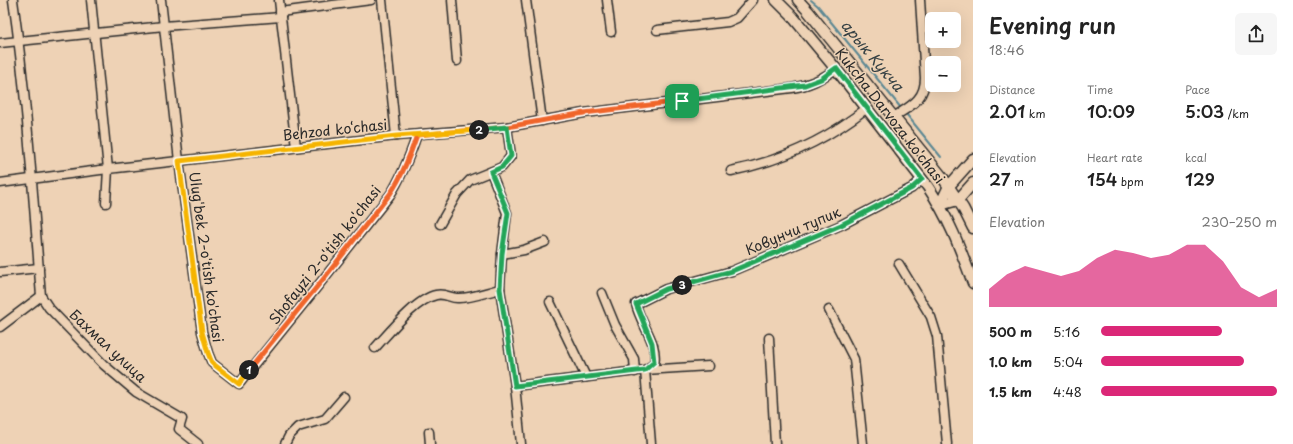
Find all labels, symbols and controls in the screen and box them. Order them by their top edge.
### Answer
text: Evening run [989,8,1116,41]
map controls [925,12,961,92]
button: + [925,12,961,48]
button: share [1235,13,1277,55]
water label: арык Кукча [836,14,911,97]
text: 18:46 [989,40,1024,59]
street label: Kukcha Darvoza ko'chasi [831,43,950,188]
button: − [925,56,961,92]
text: Distance [989,81,1035,98]
text: Time [1087,81,1113,98]
text: Pace [1185,81,1210,98]
pin [665,84,699,118]
icon: arrive [671,90,693,112]
text: 2.01 [989,98,1025,124]
text: 10:09 [1087,98,1135,124]
text: 5:03 [1185,98,1224,124]
text: km [1025,105,1045,122]
text: /km [1224,105,1249,122]
street label: Behzod ko‘chasi [282,114,388,145]
pin: 2 [469,120,489,140]
text: 2 [475,121,483,138]
text: Elevation [989,149,1036,166]
text: Heart rate [1087,149,1143,166]
text: kcal [1185,149,1207,166]
text: 27 [989,166,1010,192]
text: 154 [1087,166,1117,192]
text: 129 [1185,166,1215,192]
street label: Ulug'bek 2-o'tish ko'chasi [184,170,229,344]
text: m [1010,173,1024,190]
text: bpm [1117,173,1144,190]
street label: Shofayzi 2-o'tish ko'chasi [264,181,386,329]
street label: Ковунчи тупик [742,201,844,260]
text: Elevation [989,212,1045,231]
text: 230–250 m [1202,212,1277,231]
pin: 3 [672,275,692,295]
text: 3 [678,276,686,293]
street label: Бахмал улица [65,304,152,387]
text: 500 m [989,322,1032,341]
text: 5:16 [1053,322,1080,341]
text: 1.0 km [989,352,1032,371]
text: 5:04 [1053,352,1083,371]
pin: 1 [239,360,259,380]
text: 1 [246,361,252,378]
text: 1.5 km [989,382,1032,401]
text: 4:48 [1053,382,1082,401]

